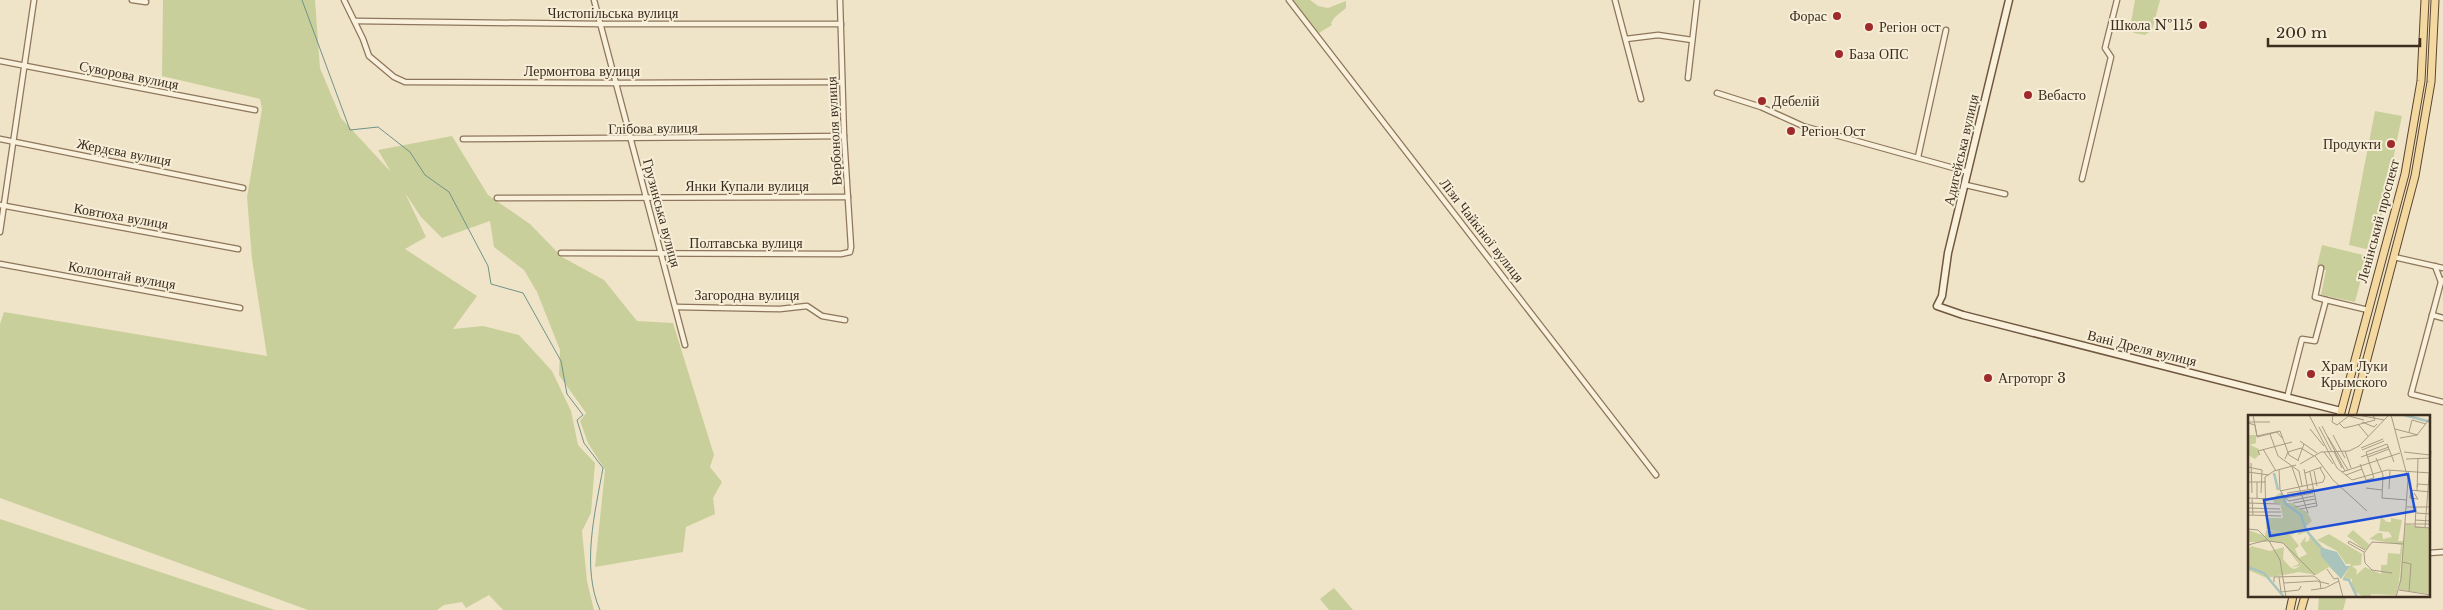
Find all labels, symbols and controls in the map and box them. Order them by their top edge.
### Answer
street label: Чистопільська вулиця [548,4,679,22]
place label: Форас [1790,7,1827,25]
marker: Форас [1831,10,1843,22]
scale bar [2268,15,2420,47]
place label: Школа №115 [2110,16,2193,34]
place label: Регіон ост [1879,18,1941,36]
marker: Школа №115 [2197,19,2209,31]
marker: Регіон ост [1863,21,1875,33]
text: 200 m [2276,23,2327,42]
place label: База ОПС [1849,45,1909,63]
marker: База ОПС [1833,48,1845,60]
street label: Суворова вулиця [78,57,181,94]
street label: Лермонтова вулиця [524,62,641,80]
street label: Вербоноля вулиця [822,75,846,186]
place label: Вебасто [2038,86,2086,104]
marker: Вебасто [2022,89,2034,101]
place label: Дебелій [1772,92,1820,110]
street label: Адигейська вулиця [1939,92,1983,208]
marker: Дебелій [1756,95,1768,107]
street label: Глібова вулиця [608,118,699,138]
place label: Регіон Ост [1801,122,1865,140]
marker: Регіон Ост [1785,125,1797,137]
street label: Жердєва вулиця [75,134,173,170]
place label: Продукти [2323,135,2382,153]
marker: Продукти [2385,138,2397,150]
street label: Грузинська вулиця [639,157,685,270]
street label: Ленінський проспект [2353,157,2403,285]
street label: Лізи Чайкіної вулиця [1436,174,1529,286]
street label: Янки Купали вулиця [685,177,809,195]
street label: Ковтюха вулиця [72,199,170,233]
street label: Полтавська вулиця [689,234,803,252]
street label: Коллонтай вулиця [67,257,178,293]
street label: Загородна вулиця [695,286,800,304]
street label: Вані Дреля вулиця [2085,326,2199,370]
place label: Храм Луки Крымского [2321,357,2388,391]
marker: Храм Луки Крымского [2305,368,2317,380]
place label: Агроторг 3 [1998,369,2066,387]
marker: Агроторг 3 [1982,372,1994,384]
inset map [2248,415,2430,598]

